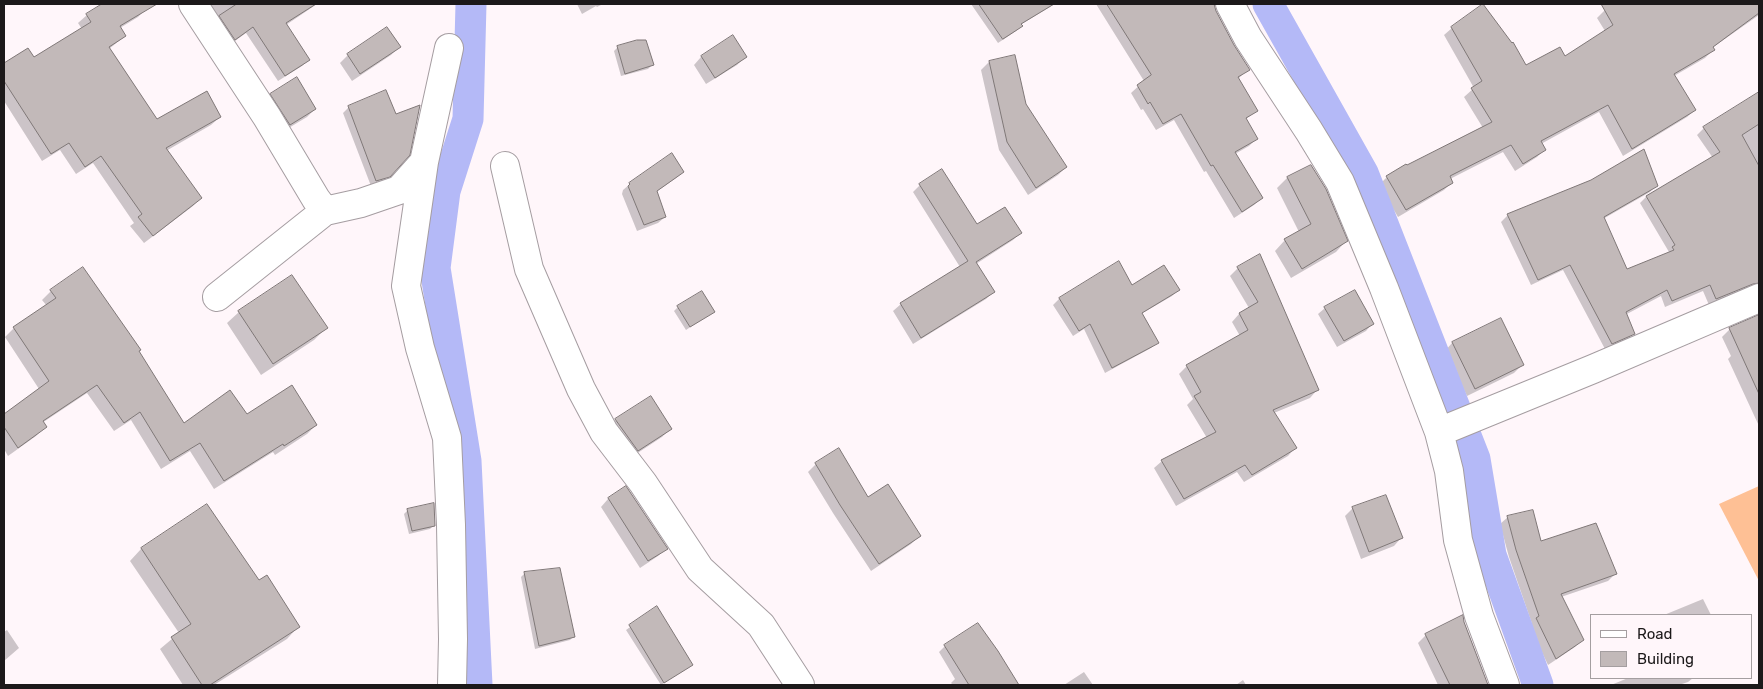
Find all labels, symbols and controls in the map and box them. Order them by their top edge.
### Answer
legend [1590,614,1753,679]
text: Road [1637,625,1673,643]
text: Building [1637,650,1694,668]

